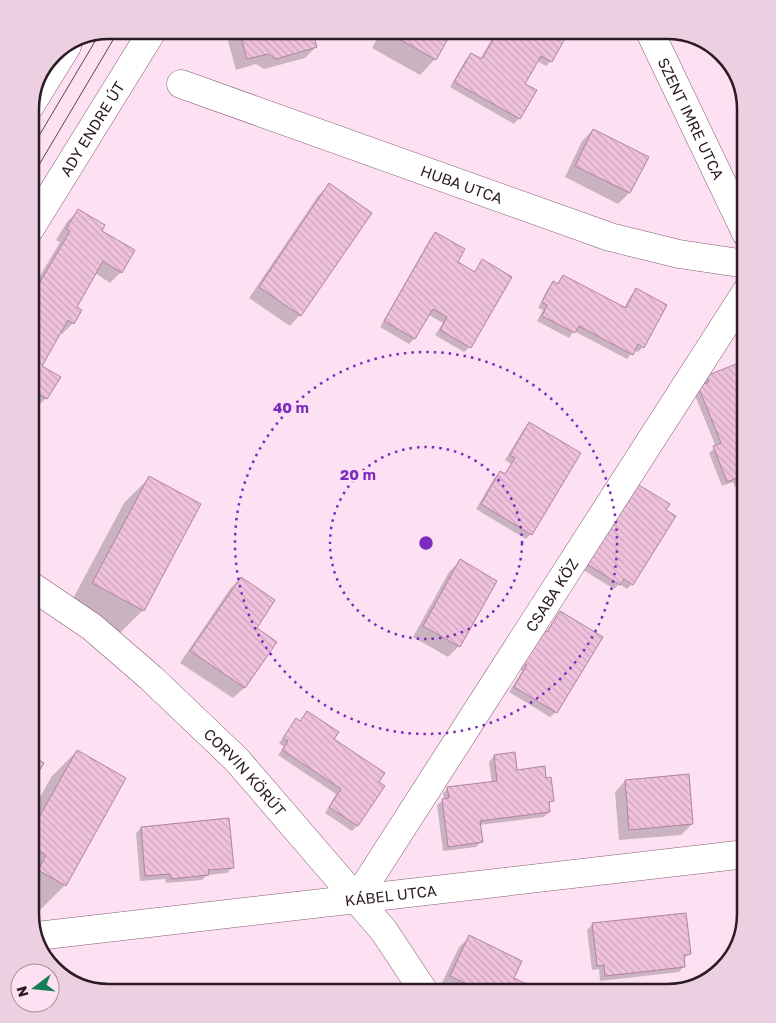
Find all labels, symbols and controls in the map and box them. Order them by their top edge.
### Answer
street label: SZENT IMRE UTCA [655,55,728,182]
street label: ADY ENDRE ÚT [56,78,128,179]
street label: HUBA UTCA [418,161,505,207]
text: 40 m [273,398,309,416]
text: 20 m [340,465,376,483]
centre of rings [417,534,435,552]
street label: CSABA KÖZ [521,555,582,635]
street label: CORVIN KÖRÚT [200,724,290,819]
street label: KÁBEL UTCA [344,881,437,909]
north arrow [10,963,60,1013]
text: N [12,984,32,999]

